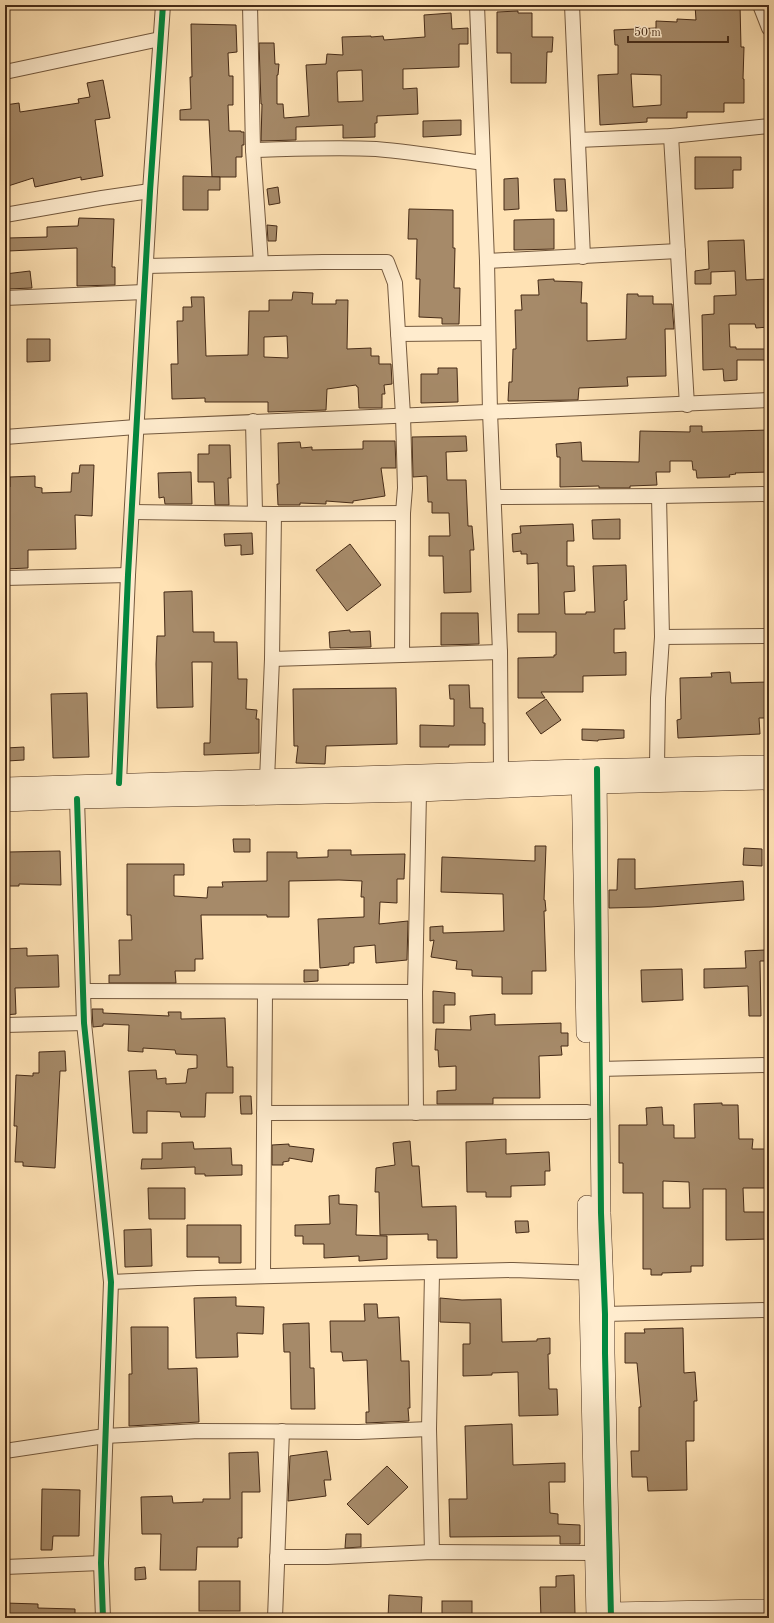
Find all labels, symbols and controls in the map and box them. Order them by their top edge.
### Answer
scale bar [628,18,728,44]
text: 50 m [634,26,661,39]

